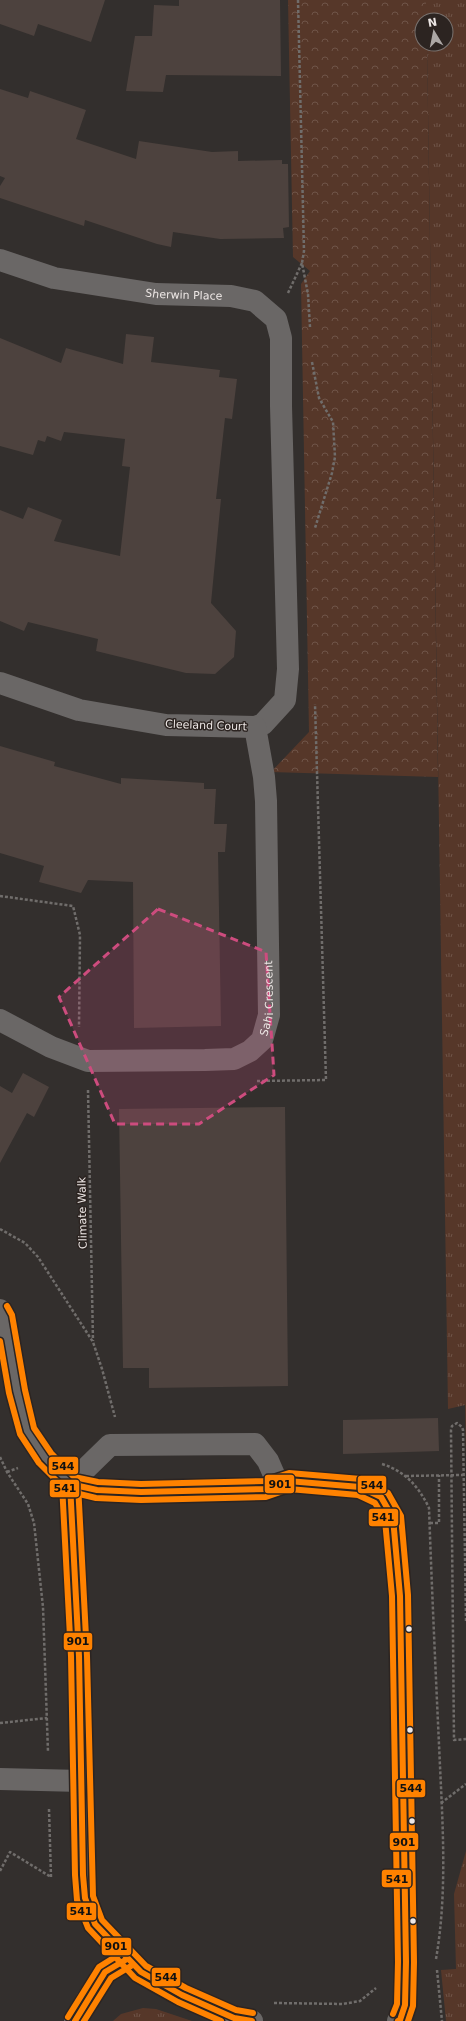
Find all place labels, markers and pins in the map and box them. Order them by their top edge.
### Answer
unlabelled marker [404,1624,414,1634]
unlabelled marker [405,1725,415,1735]
unlabelled marker [407,1816,417,1826]
unlabelled marker [408,1916,418,1926]

